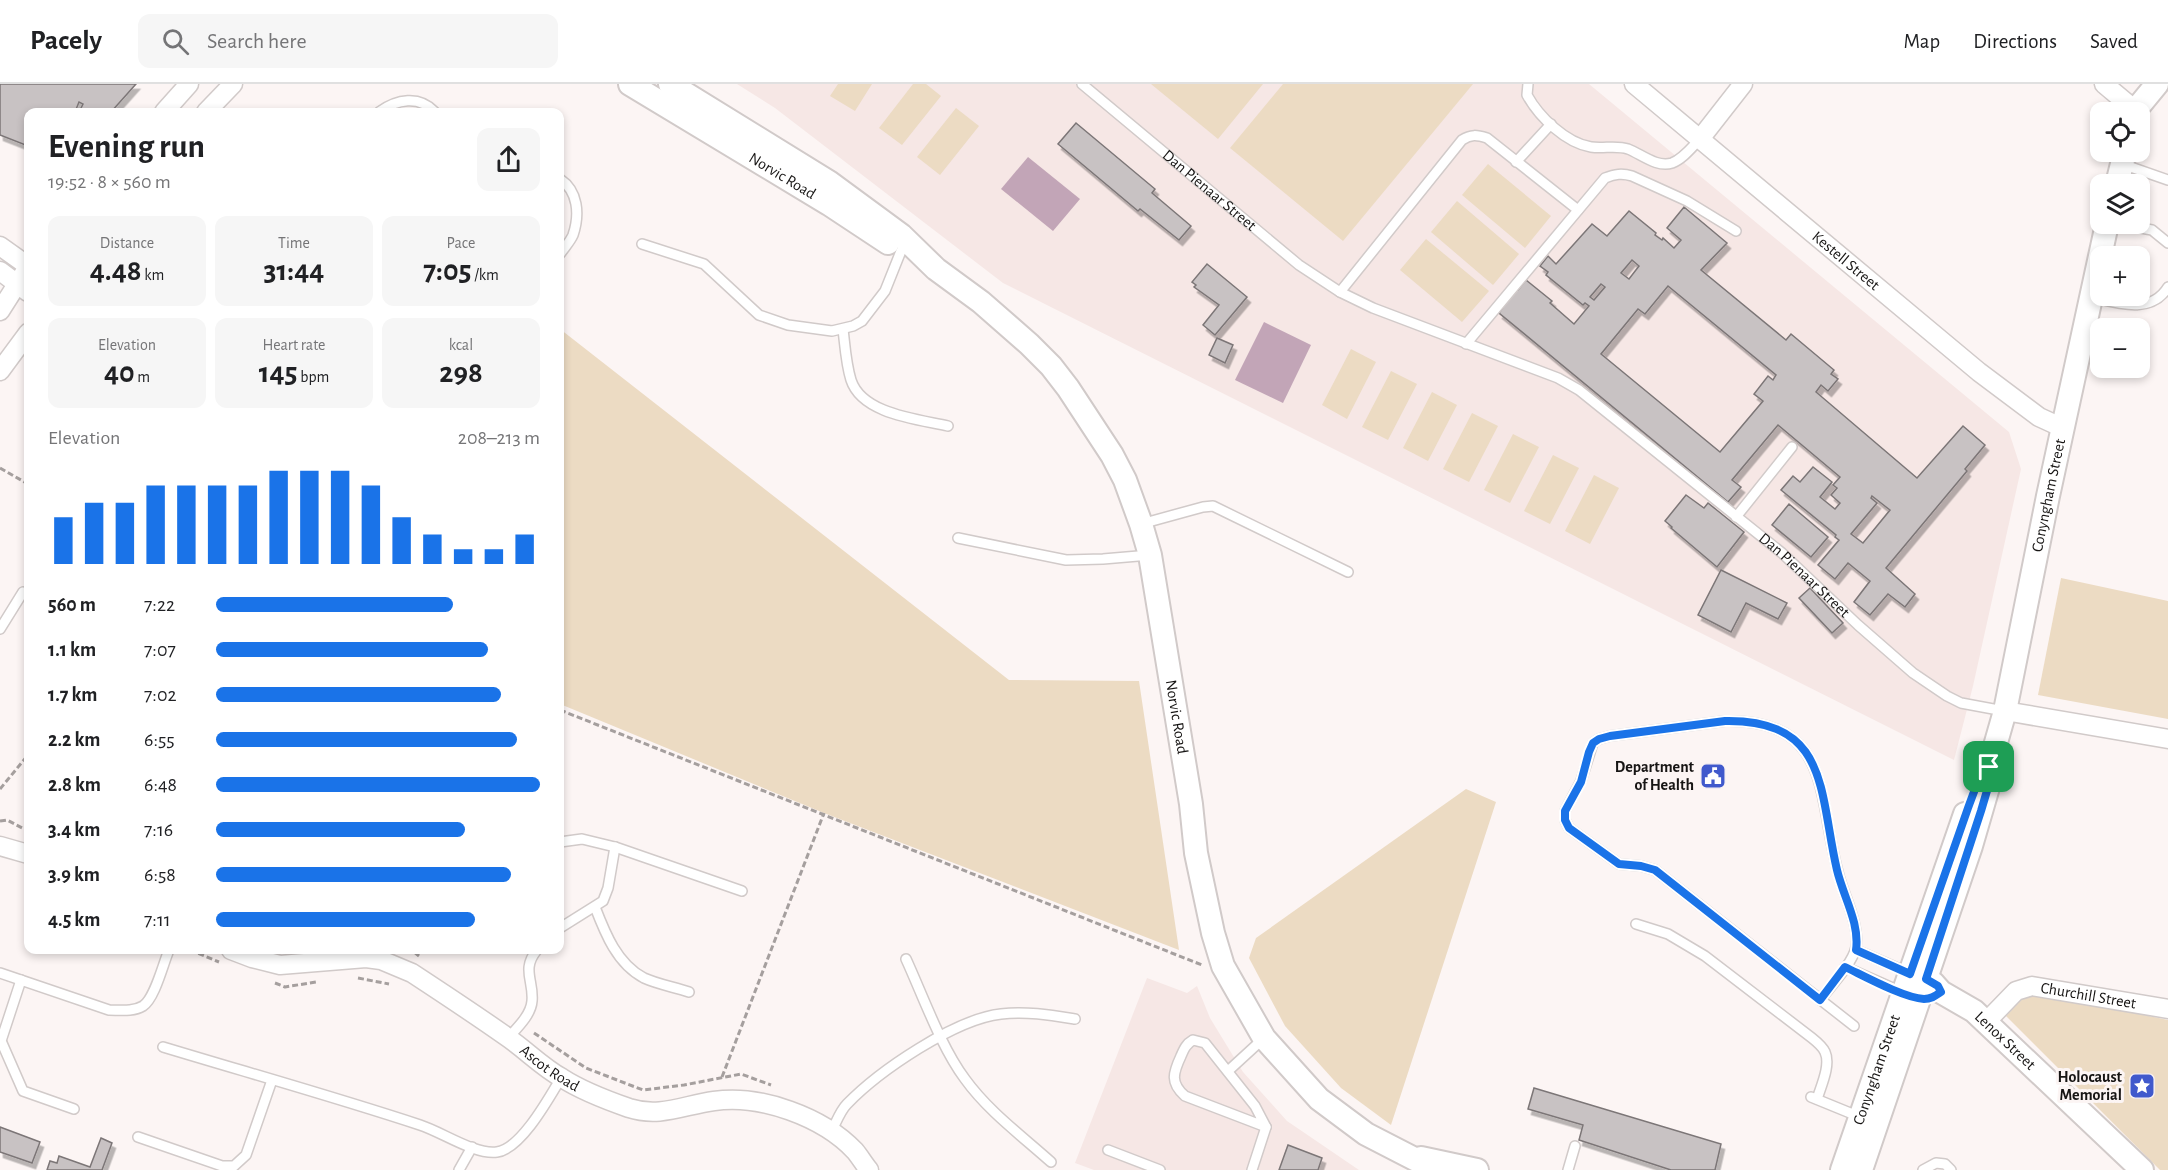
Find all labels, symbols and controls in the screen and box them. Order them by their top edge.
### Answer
search box [138,14,558,68]
icon: search [159,25,192,58]
text: Pacely [30,27,102,55]
text: Search here [207,30,307,52]
text: Map [1904,31,1940,52]
text: Directions [1973,31,2057,52]
text: Saved [2090,31,2138,52]
map controls [2090,102,2150,378]
button: locate [2090,102,2150,162]
button: share [477,128,540,191]
text: Evening run [48,131,205,164]
street label: Dan Pienaar Street [1160,147,1259,234]
street label: Norvic Road [746,150,819,202]
text: 19:52 · 8 × 560 m [48,172,171,192]
button: layers [2090,174,2150,234]
street label: Kestell Street [1809,228,1883,293]
text: Distance [100,235,154,251]
text: Time [278,235,310,251]
text: Pace [447,235,475,251]
button: + [2090,246,2150,306]
text: 4.48 [90,256,142,286]
text: 31:44 [264,256,324,286]
text: 7:05 [423,256,472,286]
text: km [142,267,164,283]
text: /km [472,267,499,283]
button: − [2090,318,2150,378]
text: Elevation [98,337,156,353]
text: Heart rate [263,337,325,353]
text: kcal [449,337,473,353]
text: 40 [104,358,135,388]
text: 145 [259,358,298,388]
text: 298 [439,358,483,388]
text: m [135,369,150,385]
text: bpm [298,369,329,385]
text: Elevation [48,428,120,448]
text: 208–213 m [458,428,540,448]
street label: Conyngham Street [2029,437,2068,553]
street label: Dan Pienaar Street [1756,530,1853,620]
text: 560 m [48,595,96,615]
text: 7:22 [144,595,175,615]
text: 1.1 km [48,640,96,660]
text: 7:07 [144,640,176,660]
street label: Norvic Road [1163,679,1191,755]
text: 1.7 km [48,685,97,705]
text: 7:02 [144,685,177,705]
text: 2.2 km [48,730,100,750]
text: 6:55 [144,730,175,750]
pin [1963,741,2014,792]
icon: arrive [1972,750,2005,783]
place label: Department of Health [1615,759,1695,793]
public building icon: Department of Health [1698,761,1728,791]
text: 2.8 km [48,775,101,795]
text: 6:48 [144,775,177,795]
text: 3.4 km [48,820,100,840]
text: 7:16 [144,820,173,840]
text: 3.9 km [48,865,100,885]
text: 6:58 [144,865,176,885]
text: 4.5 km [48,910,100,930]
text: 7:11 [144,910,171,930]
street label: Churchill Street [2039,980,2137,1011]
street label: Lenox Street [1972,1008,2039,1073]
street label: Conyngham Street [1850,1013,1903,1127]
street label: Ascot Road [517,1042,582,1094]
place label: Holocaust Memorial [2058,1069,2123,1103]
place icon: Holocaust Memorial [2127,1071,2157,1101]

